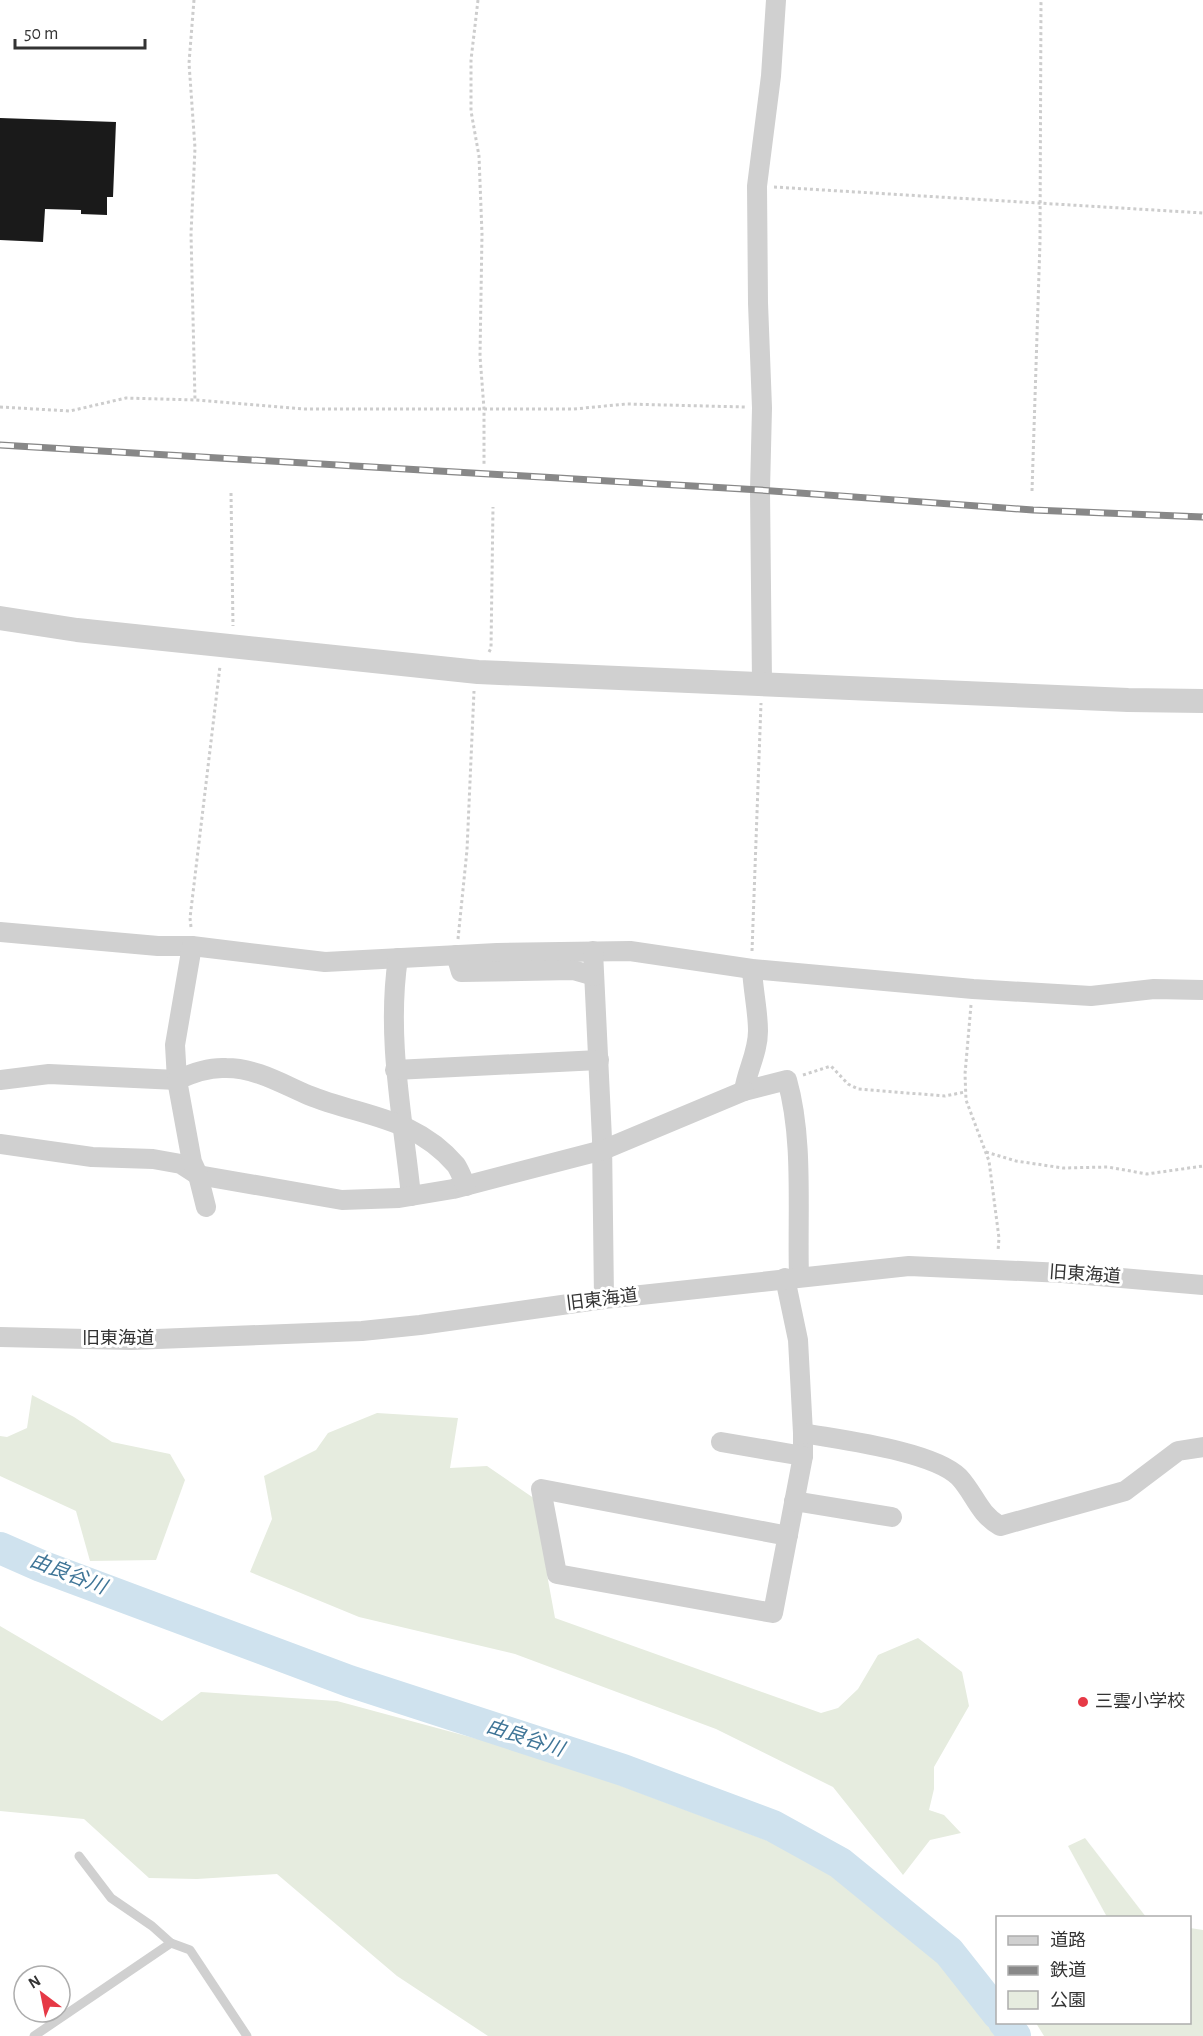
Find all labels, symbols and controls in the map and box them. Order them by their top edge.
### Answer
scale bar [15,12,146,50]
text: 50 m [24,25,58,43]
street label: 旧東海道 [1048,1262,1122,1286]
street label: 旧東海道 [565,1285,639,1313]
street label: 旧東海道 [82,1328,154,1348]
water label: 由良谷川 [27,1549,111,1598]
place label: 三雲小学校 [1095,1691,1185,1711]
marker: 三雲小学校 [1076,1695,1090,1709]
water label: 由良谷川 [484,1715,568,1760]
legend [996,1916,1191,2024]
text: 道路 [1050,1930,1086,1950]
text: 鉄道 [1050,1960,1086,1980]
north arrow [12,1964,72,2024]
text: N [26,1972,44,1992]
text: 公園 [1050,1991,1086,2010]

